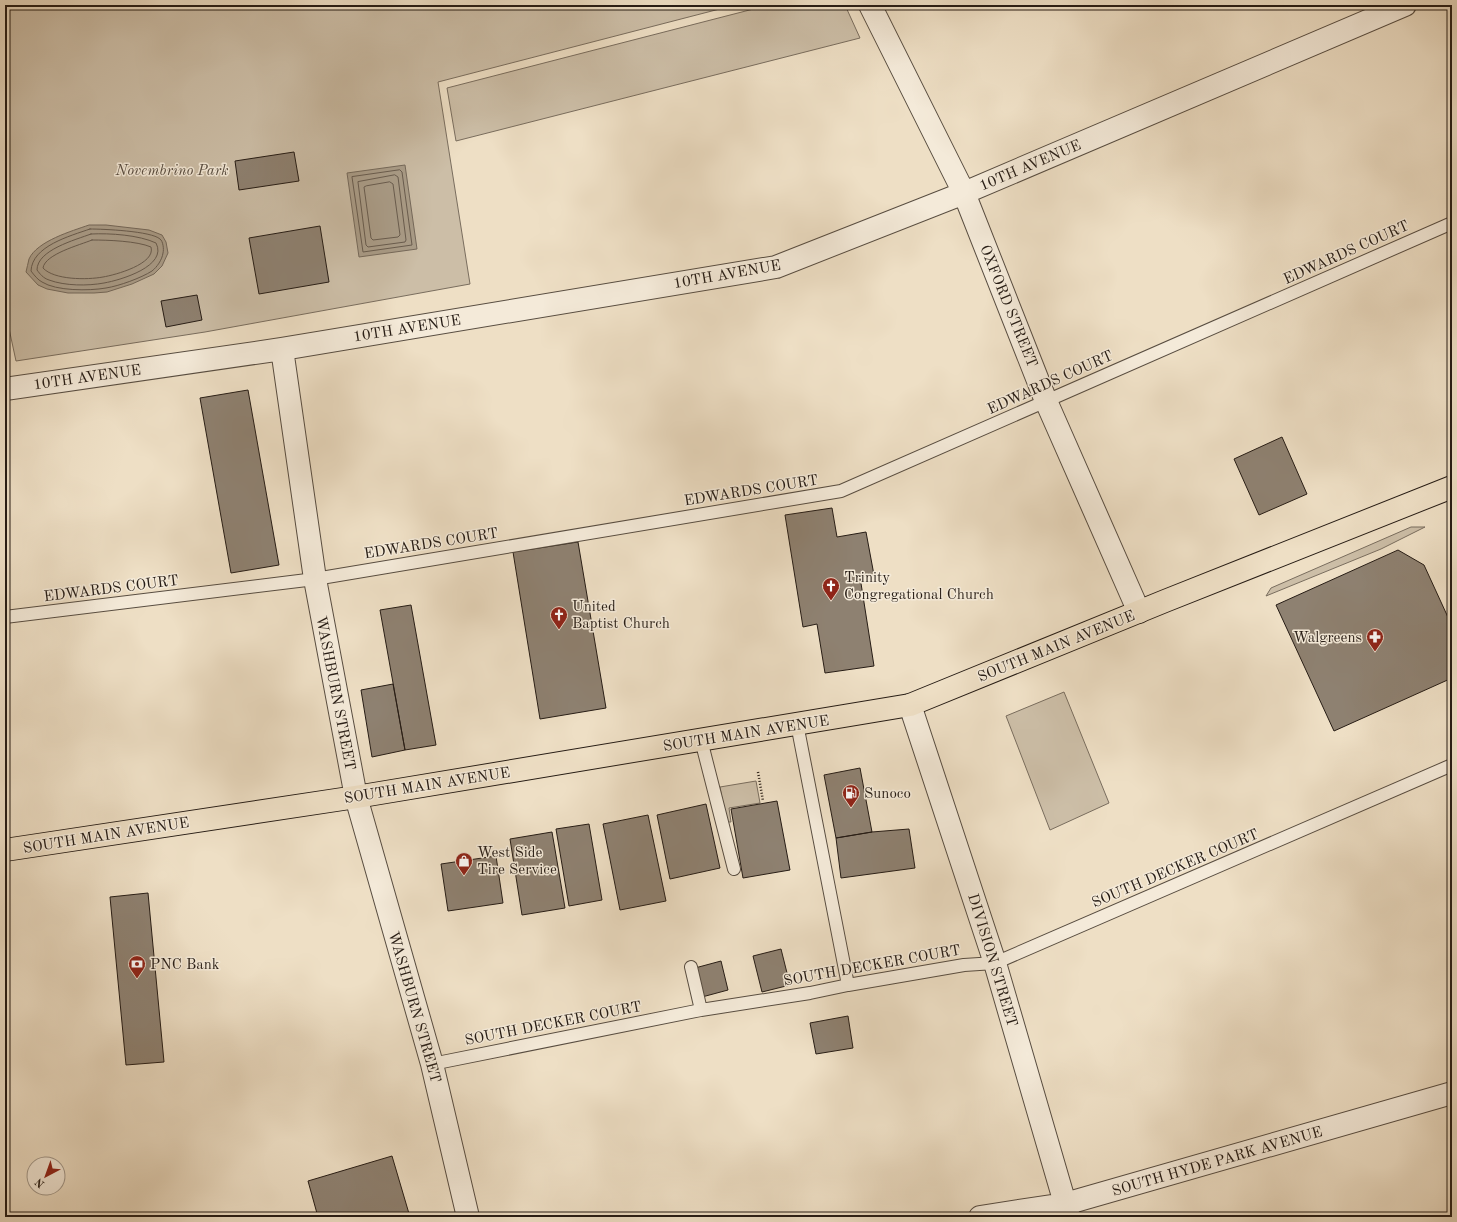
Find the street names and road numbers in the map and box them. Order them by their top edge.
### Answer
street label: 10TH AVENUE [978,138,1084,195]
street label: EDWARDS COURT [1281,219,1412,288]
street label: OXFORD STREET [976,243,1039,370]
street label: 10TH AVENUE [672,259,782,292]
street label: 10TH AVENUE [352,314,462,345]
street label: EDWARDS COURT [985,349,1116,418]
street label: 10TH AVENUE [32,363,142,393]
street label: EDWARDS COURT [683,473,820,510]
street label: EDWARDS COURT [363,526,500,563]
street label: EDWARDS COURT [43,574,180,605]
street label: SOUTH MAIN AVENUE [976,609,1137,686]
street label: WASHBURN STREET [312,615,357,772]
street label: SOUTH MAIN AVENUE [662,714,830,755]
street label: SOUTH MAIN AVENUE [343,766,511,807]
street label: SOUTH MAIN AVENUE [22,816,190,857]
street label: SOUTH DECKER COURT [1090,827,1261,911]
street label: DIVISION STREET [964,892,1019,1029]
street label: WASHBURN STREET [385,930,442,1085]
street label: SOUTH DECKER COURT [782,943,962,989]
street label: SOUTH DECKER COURT [464,1000,643,1049]
street label: SOUTH HYDE PARK AVENUE [1110,1125,1324,1200]

